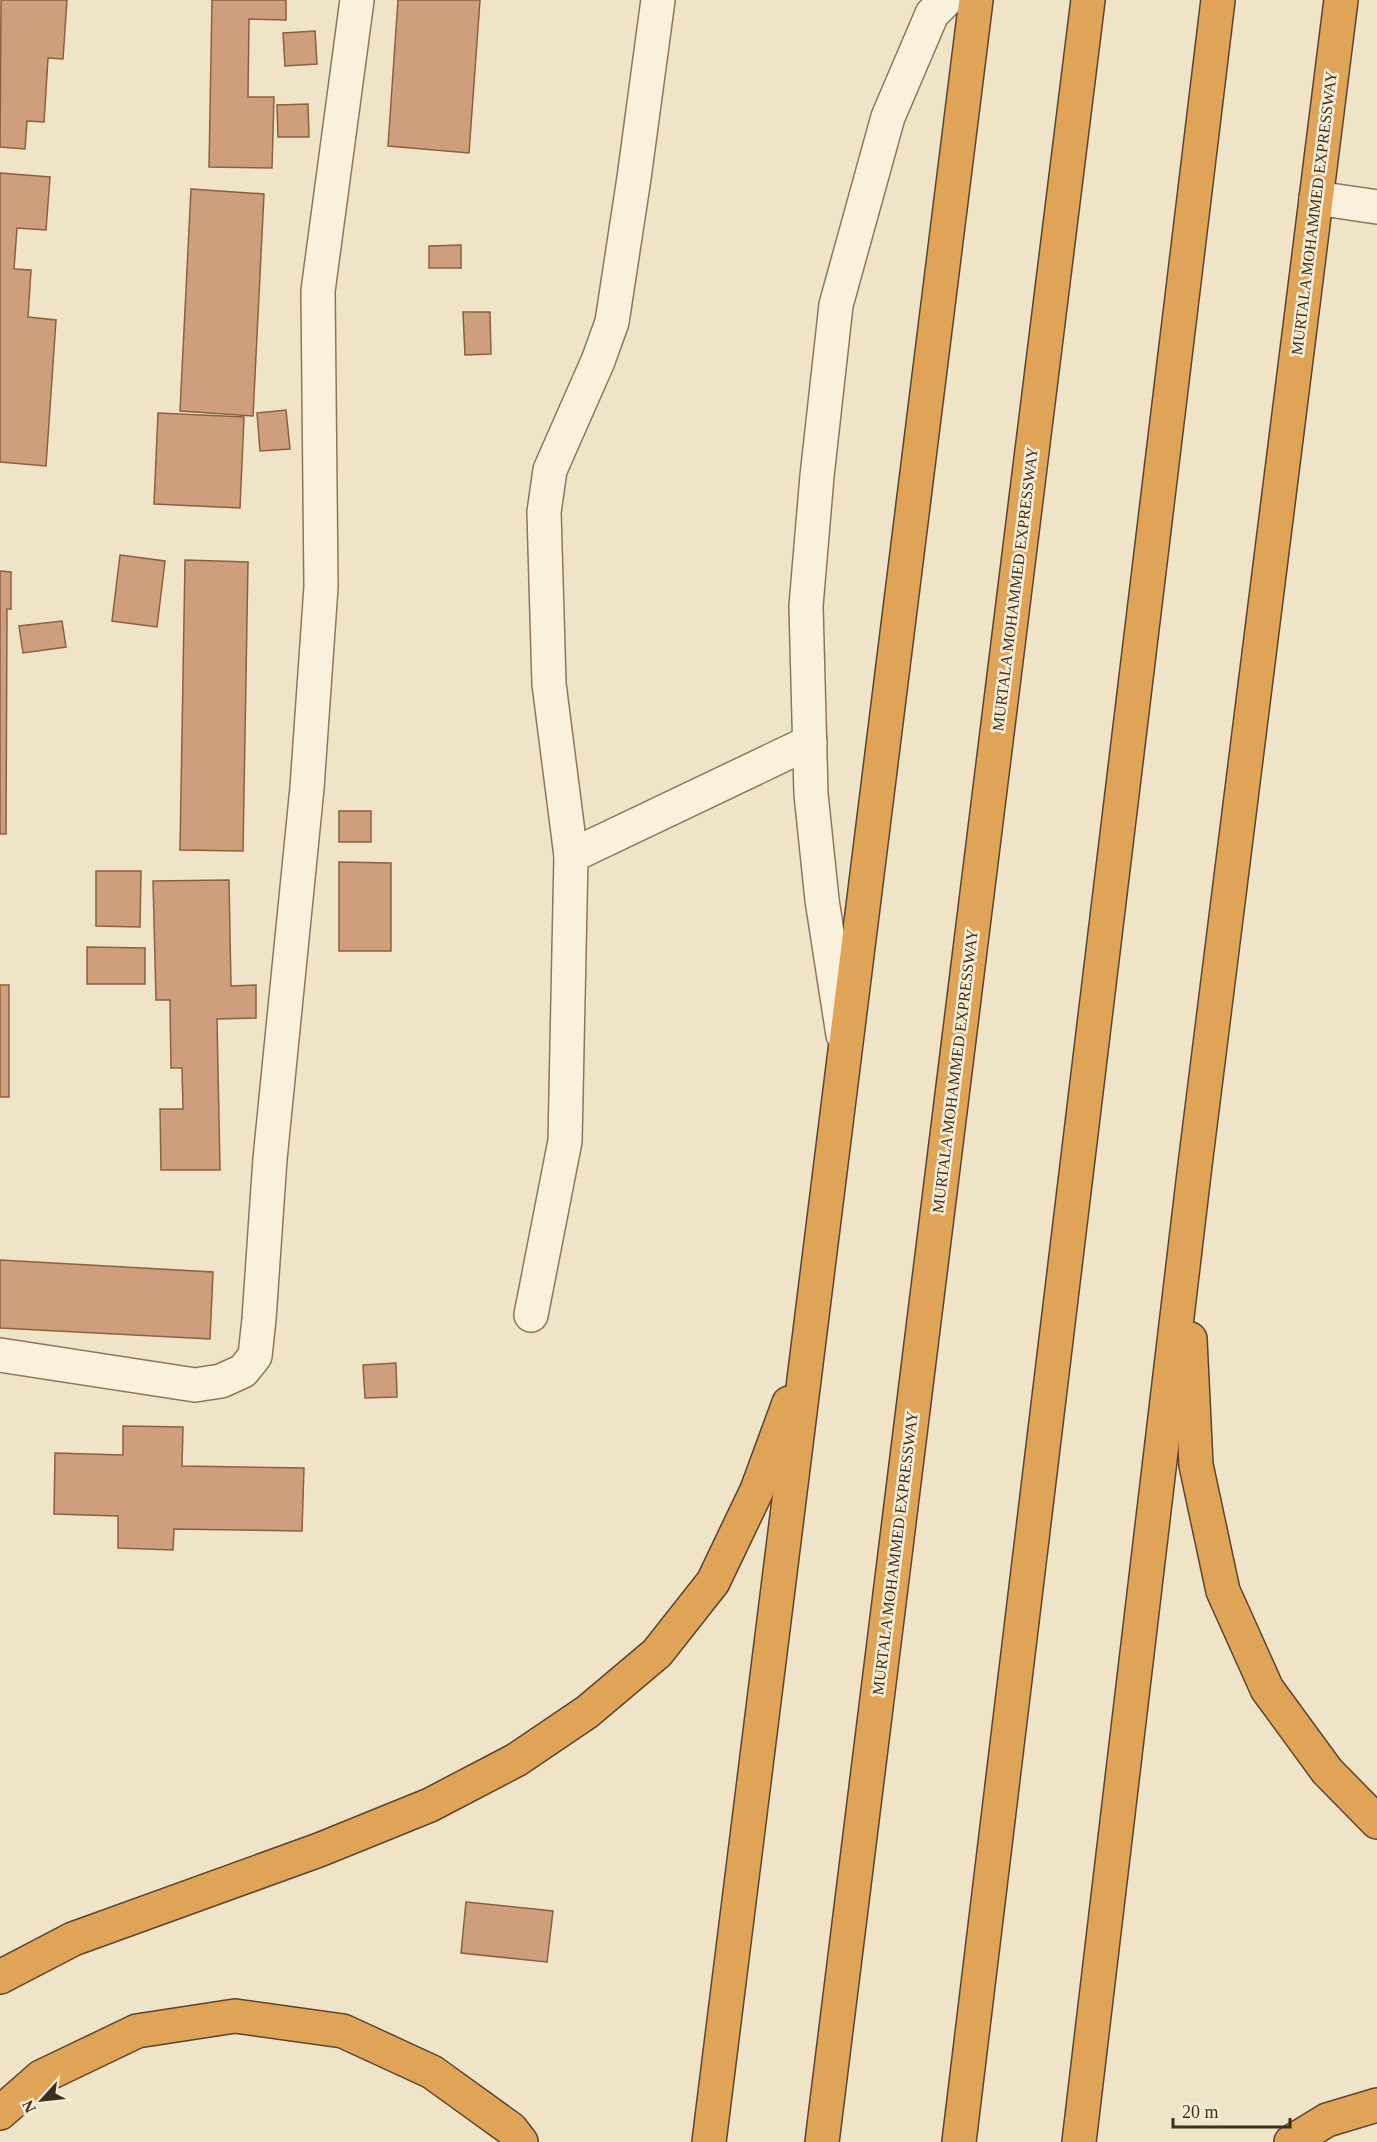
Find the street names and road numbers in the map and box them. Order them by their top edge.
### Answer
street label: MURTALA MOHAMMED EXPRESSWAY [1288,70,1340,356]
street label: MURTALA MOHAMMED EXPRESSWAY [989,446,1041,732]
street label: MURTALA MOHAMMED EXPRESSWAY [929,928,981,1214]
street label: MURTALA MOHAMMED EXPRESSWAY [869,1410,921,1696]

